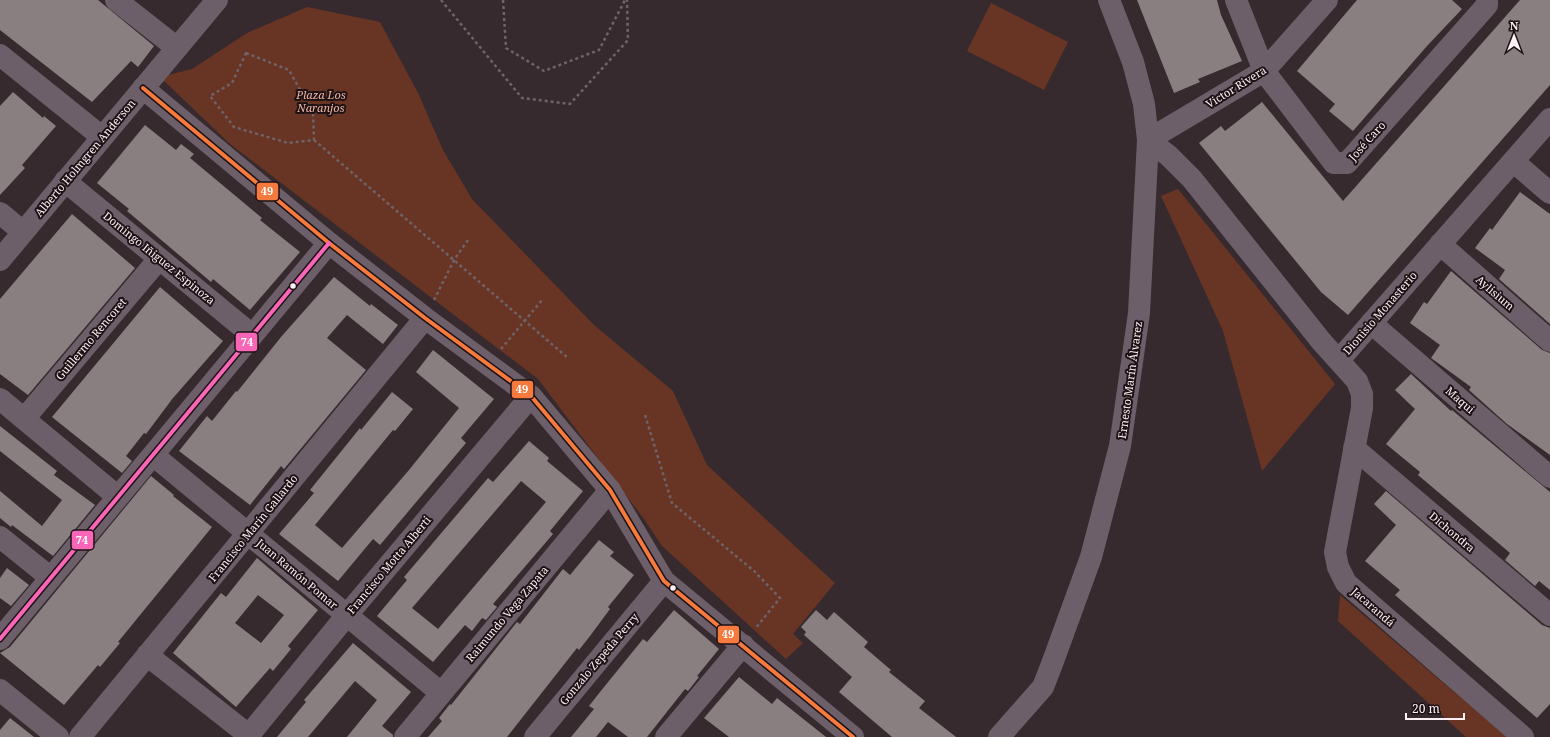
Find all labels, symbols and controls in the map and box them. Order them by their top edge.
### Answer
north arrow [1494,16,1534,56]
text: N [1510,18,1519,33]
street label: Victor Rivera [1203,62,1269,111]
park label: Plaza Los Naranjos [295,87,346,115]
street label: Alberto Holmgren Anderson [31,96,138,220]
street label: José Caro [1344,118,1388,164]
line badge: 49 [256,182,279,201]
text: 49 [261,183,273,198]
street label: Domingo Iñiguez Espinoza [100,208,218,307]
street label: Dionisio Monasterio [1339,268,1420,358]
street label: Aylisium [1473,272,1518,314]
unlabelled marker [288,281,298,291]
street label: Guillermo Rencoret [52,294,129,383]
street label: Ernesto Marín Álvarez [1114,320,1145,440]
line badge: 74 [235,332,258,352]
text: 74 [241,334,253,349]
line badge: 49 [511,380,534,399]
text: 49 [516,381,528,396]
street label: Maqui [1443,383,1478,417]
street label: Francisco Marín Gallardo [205,471,301,584]
street label: Dichondra [1426,508,1478,555]
street label: Francisco Motta Alberti [343,512,434,617]
line badge: 74 [71,530,94,550]
text: 74 [76,532,88,547]
street label: Juan Ramón Pomar [253,534,342,613]
street label: Raimundo Vega Zapata [462,563,551,665]
unlabelled marker [668,583,678,593]
street label: Jacarandá [1348,583,1398,630]
street label: Gonzalo Zepeda Perry [556,609,642,708]
line badge: 49 [717,625,740,644]
text: 49 [722,626,734,641]
scale bar [1406,695,1464,721]
text: 20 m [1412,700,1440,717]

